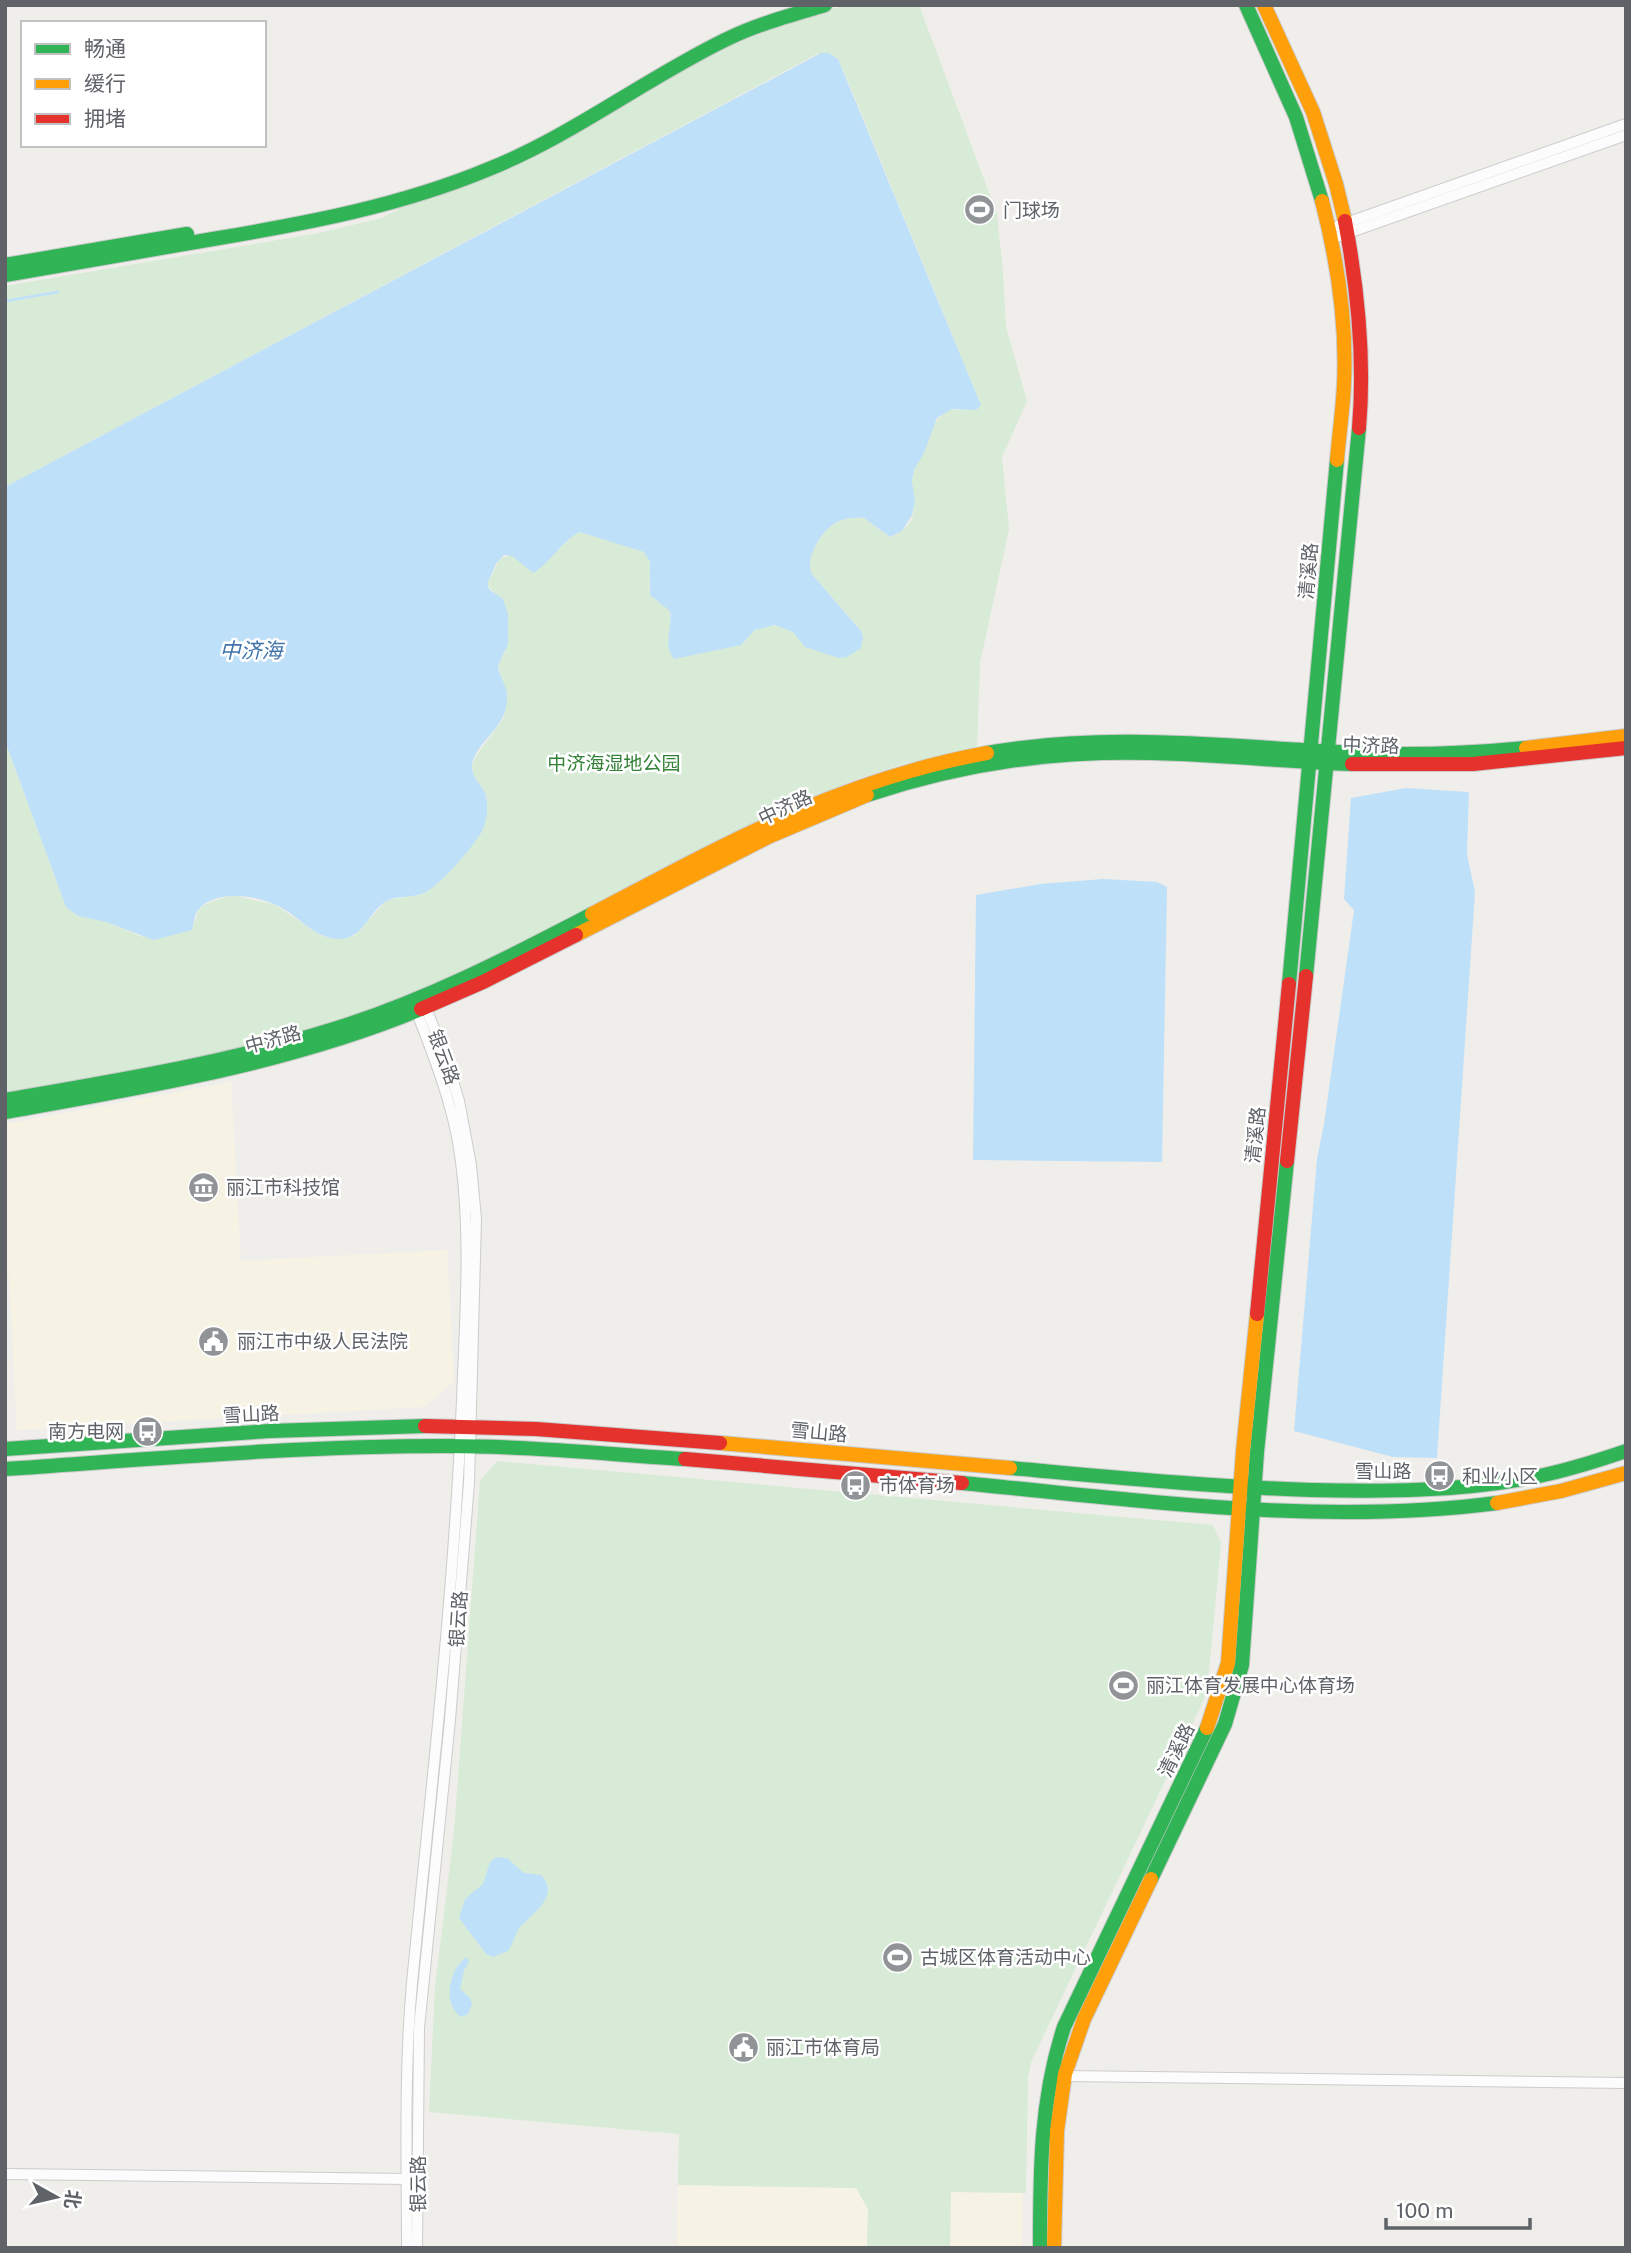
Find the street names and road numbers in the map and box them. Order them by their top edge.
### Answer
street label: 清溪路 [1295,542,1321,600]
street label: 中济路 [1342,733,1400,757]
street label: 中济路 [755,785,815,829]
street label: 中济路 [243,1021,303,1057]
street label: 银云路 [424,1026,464,1088]
street label: 清溪路 [1241,1105,1269,1165]
street label: 雪山路 [222,1402,280,1426]
street label: 雪山路 [790,1419,848,1445]
street label: 雪山路 [1354,1460,1412,1482]
street label: 银云路 [445,1590,471,1648]
street label: 清溪路 [1154,1720,1198,1780]
street label: 银云路 [407,2155,429,2213]

